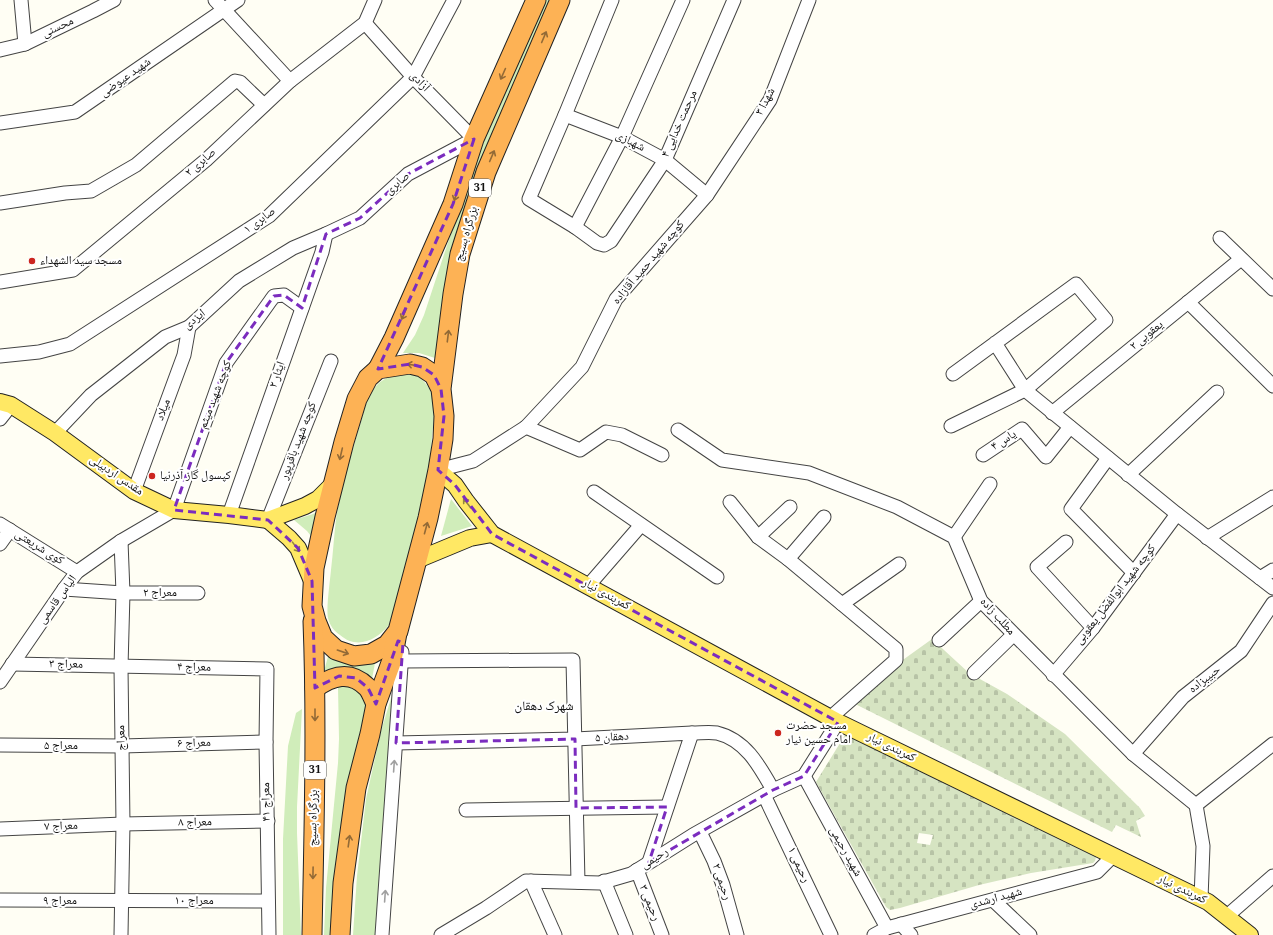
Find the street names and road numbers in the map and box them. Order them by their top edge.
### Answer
street label: محسنی [39,11,77,45]
street label: شهید عیوضی [96,52,156,103]
street label: آزادی [404,67,435,98]
street label: شهدا ۳ [750,84,782,120]
street label: مرحمت خدایی ۴ [656,87,704,161]
street label: شهبازی [611,126,649,158]
street label: صابری ۲ [180,143,222,183]
street label: صابری [381,167,415,201]
road number: 31 [469,179,491,197]
street label: صابری ۱ [239,202,281,240]
street label: بزرگراه بسیج [449,204,485,264]
street label: کوچه شهید حمید آقازاده [607,216,691,310]
street label: ایزدی [179,304,211,336]
street label: یعقوبی ۲ [1125,315,1169,356]
street label: کوچه شهید میثم [193,358,239,432]
street label: ایثار ۲ [264,359,292,391]
street label: میلاد [150,396,178,424]
street label: کوچه شهید باقرپور [274,399,324,484]
street label: یاس ۴ [987,425,1021,457]
street label: مقدس اردبیلی [84,450,148,502]
street label: کوی شریعتی [10,525,68,572]
street label: کوچه شهید ابوالفضل یعقوبی [1070,540,1162,650]
street label: الیاس قاسمی [33,571,83,629]
street label: کمربندی نیار [577,573,634,617]
street label: معراج ۲ [143,583,177,604]
street label: مطلب زاده [974,593,1020,641]
street label: معراج ۳ [49,654,83,676]
street label: معراج ۴ [177,657,211,679]
street label: حبیبزاده [1184,660,1226,700]
street label: معراج [111,725,133,751]
street label: دهقان ۵ [595,727,629,749]
street label: کمربندی نیار [862,727,919,769]
street label: معراج ۶ [177,733,211,755]
street label: معراج ۵ [44,736,78,757]
road number: 31 [304,761,326,779]
street label: معراج ۴۱ [256,782,278,822]
street label: بزرگراه بسیج [303,790,325,846]
street label: معراج ۸ [178,812,212,834]
street label: معراج ۷ [44,816,78,838]
street label: شهید رحیمی [823,823,868,881]
street label: رحیمی [637,842,674,876]
street label: رحیمی ۱ [780,843,816,887]
street label: رحیمی ۲ [705,861,737,904]
street label: کمربندی نیار [1153,869,1210,911]
street label: رحیمی ۳ [632,882,666,925]
street label: شهید ارشدی [967,882,1025,916]
street label: معراج ۹ [43,891,77,912]
street label: معراج ۱۰ [174,891,214,912]

